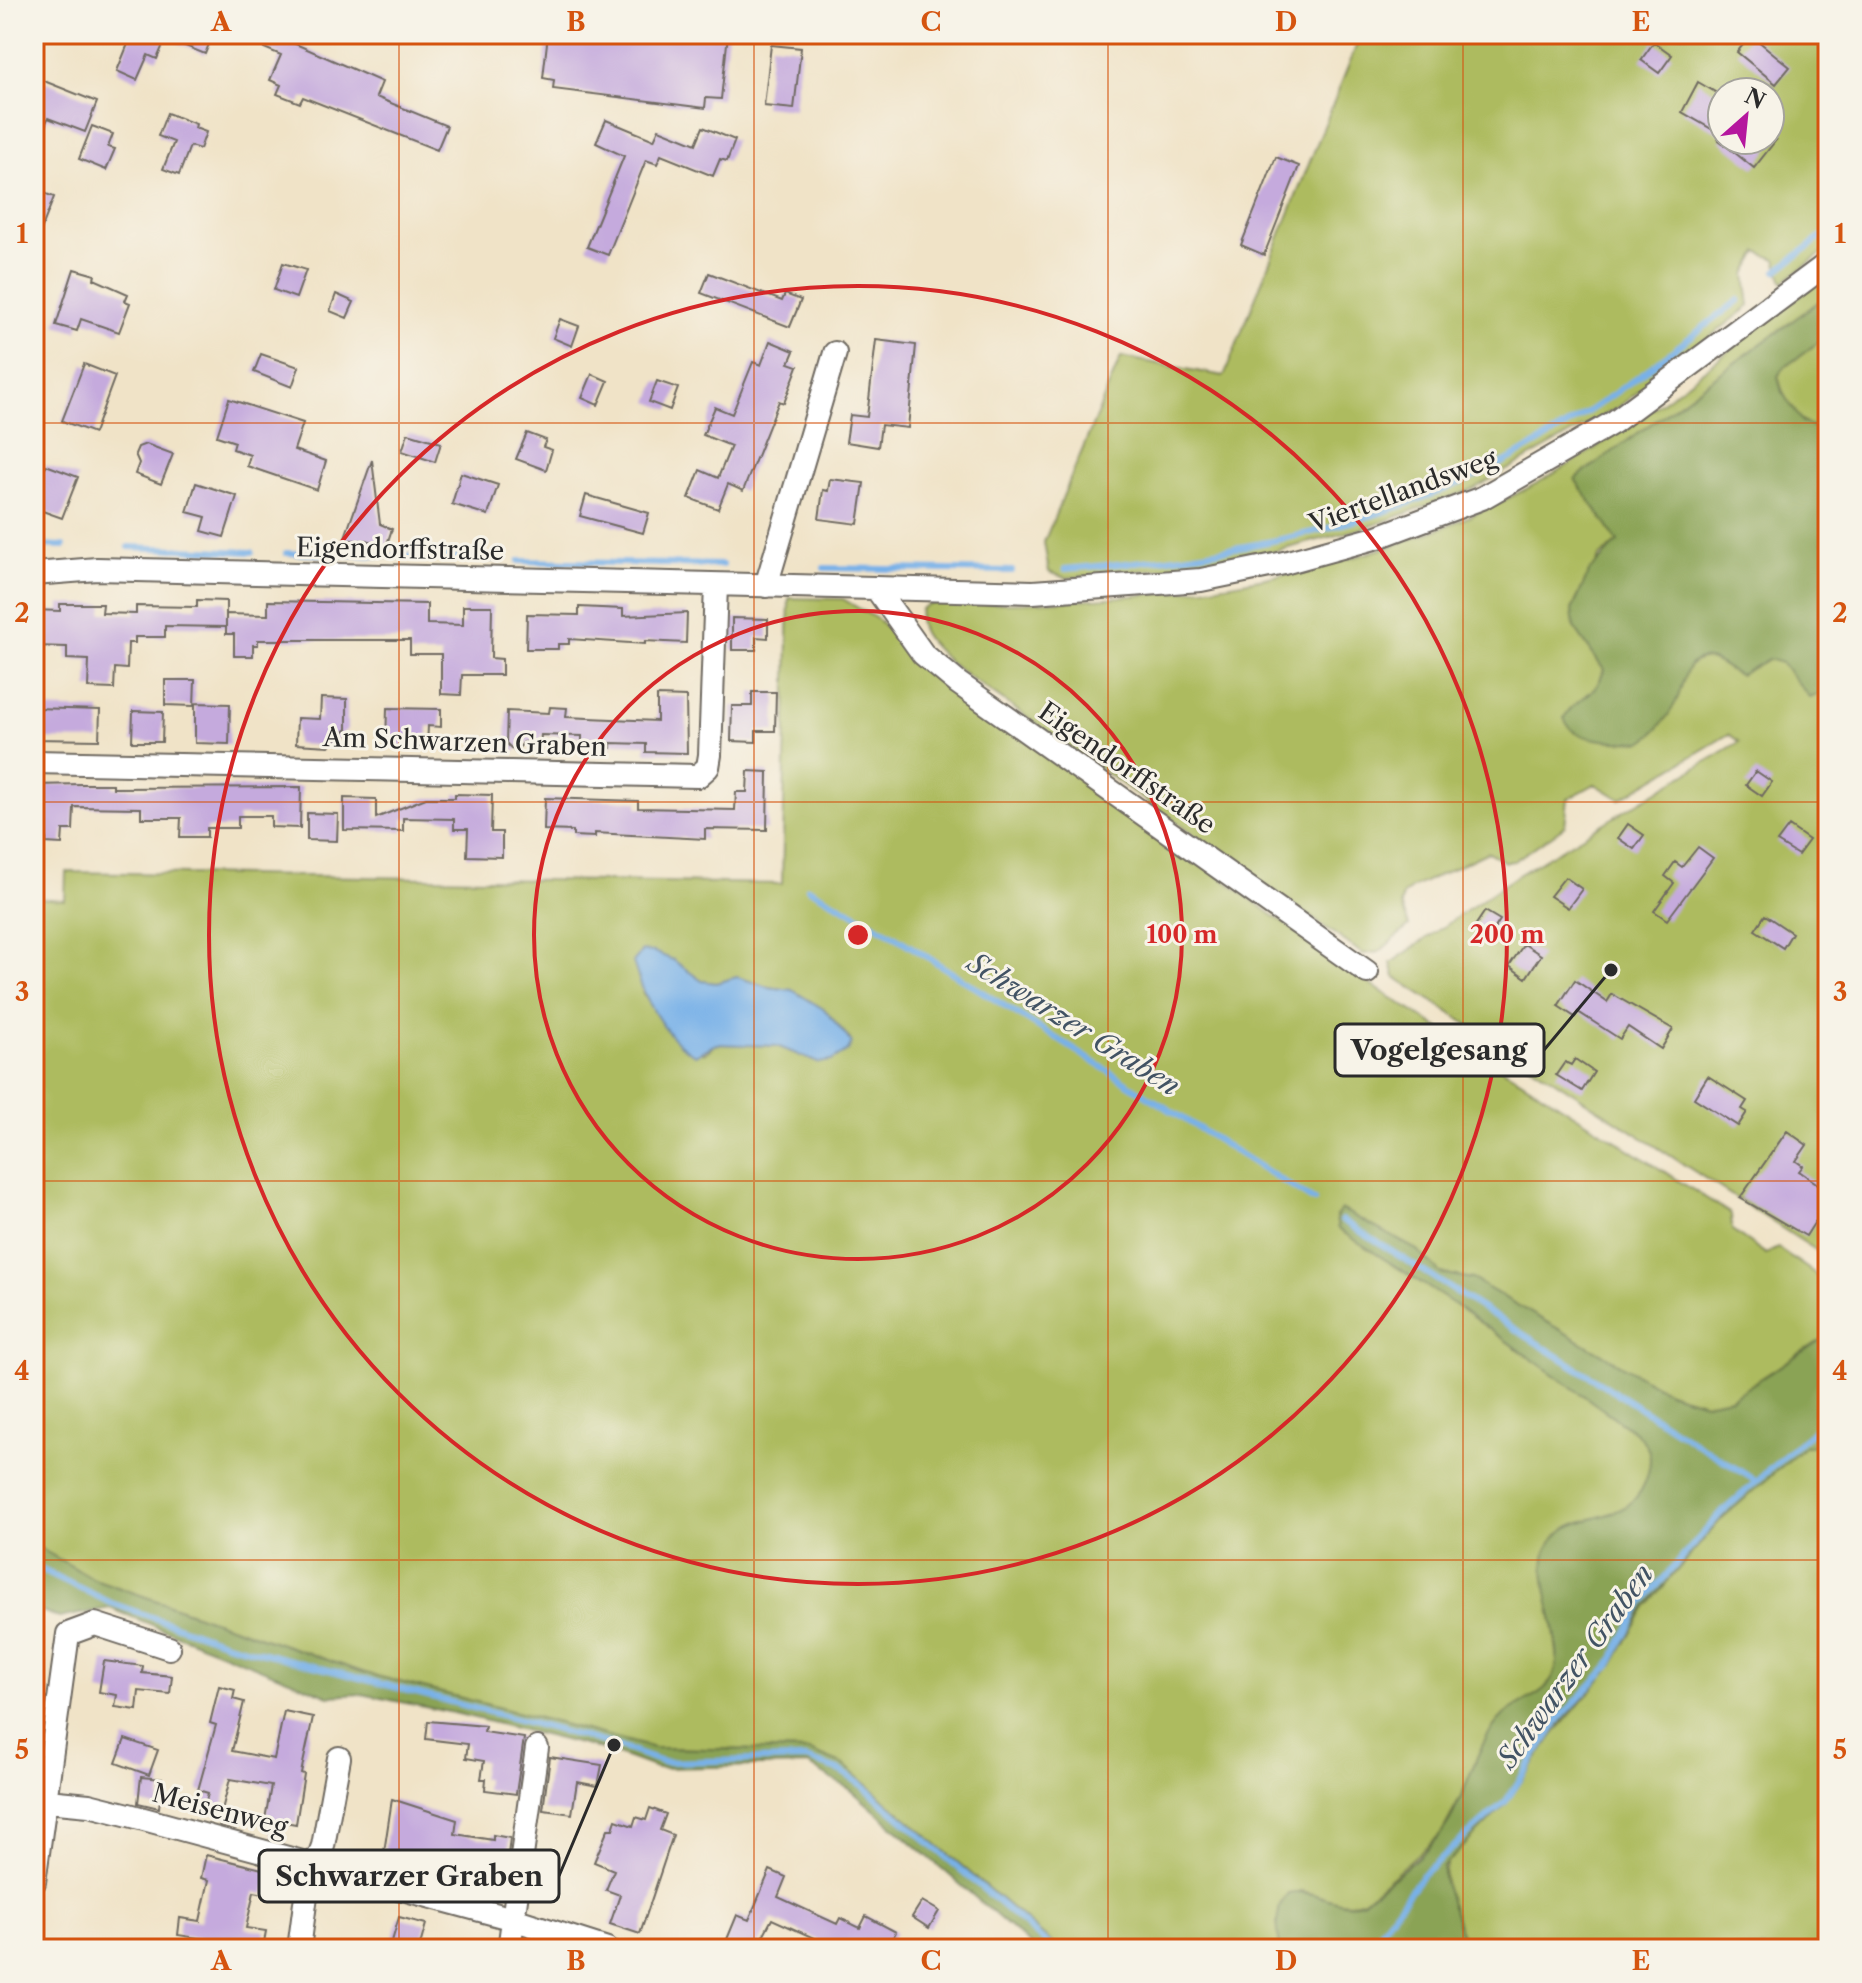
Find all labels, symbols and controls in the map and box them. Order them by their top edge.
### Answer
text: A [210,6,232,38]
text: B [566,6,586,38]
text: C [921,6,941,38]
text: D [1275,6,1297,38]
text: E [1632,6,1650,38]
north arrow [1706,76,1786,156]
text: N [1740,82,1770,115]
text: 1 [16,218,28,250]
text: 1 [1834,218,1846,250]
street label: Viertellandsweg [1304,442,1502,540]
street label: Eigendorffstraße [296,531,504,567]
text: 2 [14,597,30,629]
text: 2 [1832,597,1848,629]
street label: Eigendorffstraße [1032,695,1222,841]
street label: Am Schwarzen Graben [322,721,607,763]
text: 100 m [1146,920,1218,949]
text: 200 m [1470,920,1544,949]
centre of rings [844,921,872,949]
water label: Schwarzer Graben [960,944,1186,1103]
text: 3 [15,976,29,1008]
text: 3 [1833,976,1847,1008]
callout: Vogelgesang [1335,1024,1544,1076]
text: Vogelgesang [1350,1033,1528,1067]
text: 4 [14,1355,30,1387]
text: 4 [1832,1355,1848,1387]
water label: Schwarzer Graben [1489,1558,1660,1776]
text: 5 [15,1734,29,1766]
text: 5 [1833,1734,1847,1766]
street label: Meisenweg [149,1777,291,1843]
callout: Schwarzer Graben [259,1850,559,1902]
text: Schwarzer Graben [275,1859,543,1893]
text: A [210,1945,232,1977]
text: B [566,1945,586,1977]
text: C [921,1945,941,1977]
text: D [1275,1945,1297,1977]
text: E [1632,1945,1650,1977]

